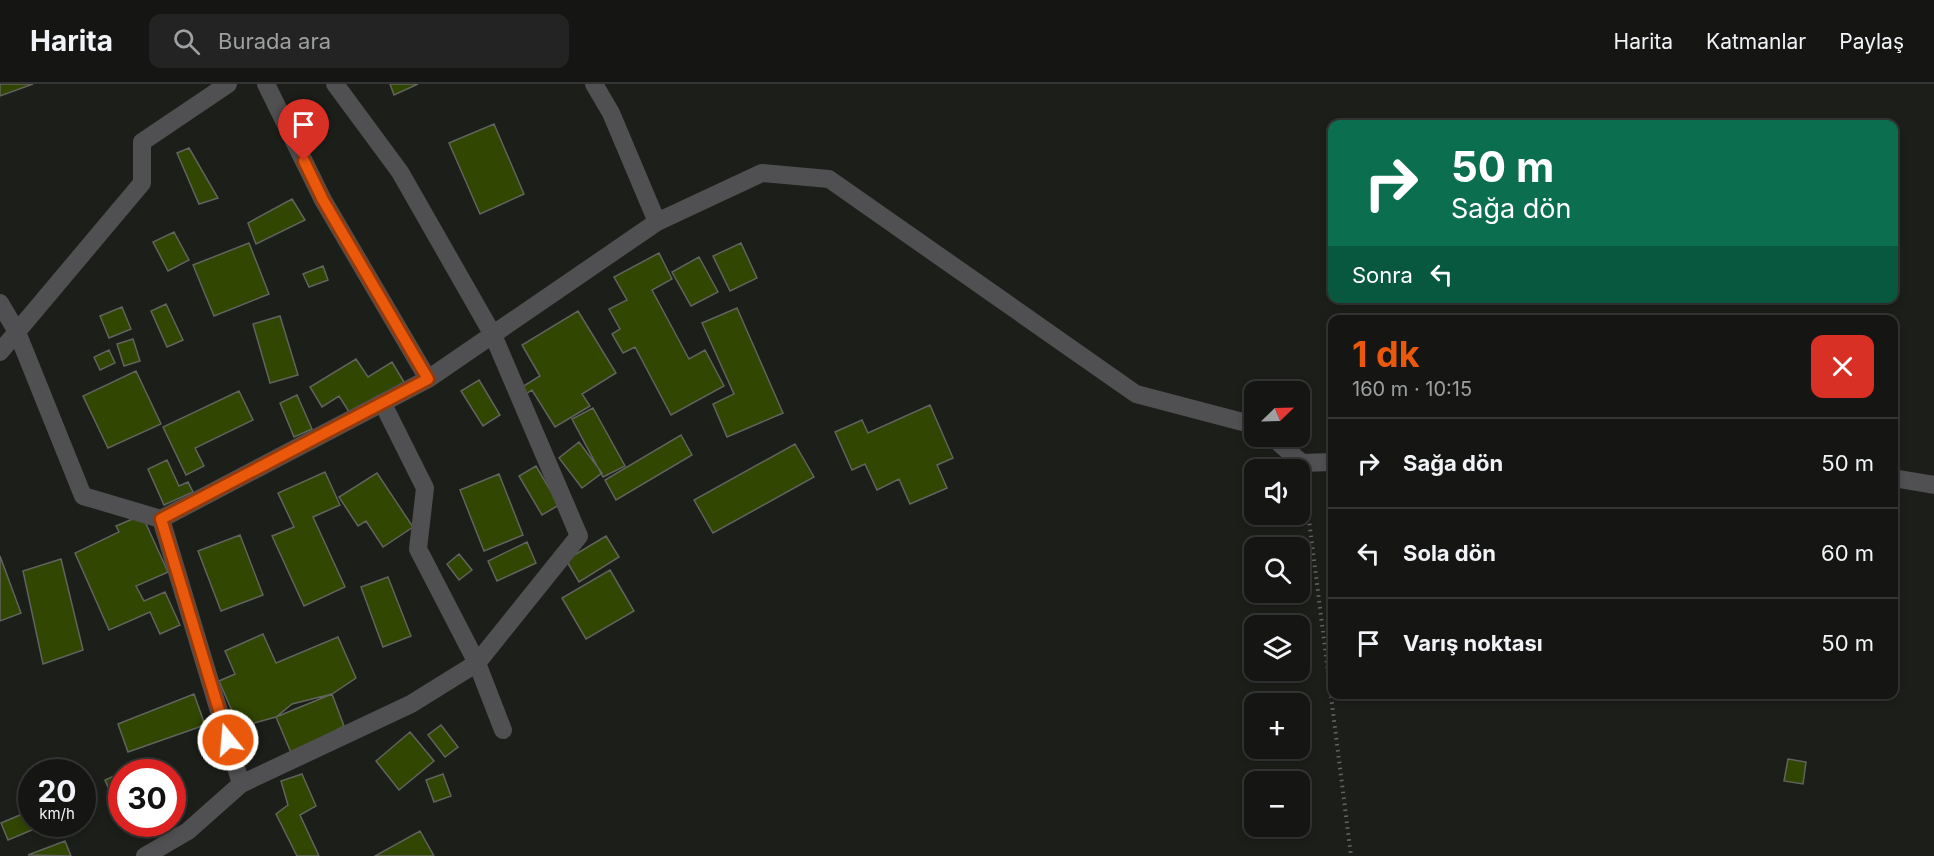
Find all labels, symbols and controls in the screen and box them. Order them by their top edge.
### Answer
search box [149,14,569,68]
text: Harita [30,24,113,58]
icon: search [170,25,203,58]
text: Burada ara [218,28,331,54]
text: Harita [1614,29,1673,54]
text: Katmanlar [1706,29,1806,54]
text: Paylaş [1839,29,1904,54]
pin [278,99,329,161]
icon: arrive [287,108,320,141]
text: 50 m [1451,141,1554,192]
icon: right [1352,144,1430,222]
text: Sağa dön [1451,192,1571,225]
icon: left [1425,258,1458,291]
text: Sonra [1352,262,1413,288]
text: 1 dk [1352,332,1420,376]
button: close [1811,335,1874,398]
text: 160 m · 10:15 [1352,377,1472,401]
north arrow [1244,381,1310,447]
map controls [1244,381,1310,837]
icon: right [1352,447,1385,480]
text: Sağa dön [1403,450,1503,476]
text: 50 m [1821,450,1874,476]
button: sound [1244,459,1310,525]
button: search [1244,537,1310,603]
icon: left [1352,537,1385,570]
text: Sola dön [1403,540,1496,566]
text: 60 m [1821,540,1874,566]
button: layers [1244,615,1310,681]
icon: arrive [1352,627,1385,660]
text: Varış noktası [1403,630,1543,656]
text: 50 m [1821,630,1874,656]
button: + [1244,693,1310,759]
position arrow [196,708,260,772]
speed limit sign: 30 [108,759,186,837]
button: − [1244,771,1310,837]
text: 20 [37,773,77,809]
text: km/h [39,804,75,823]

